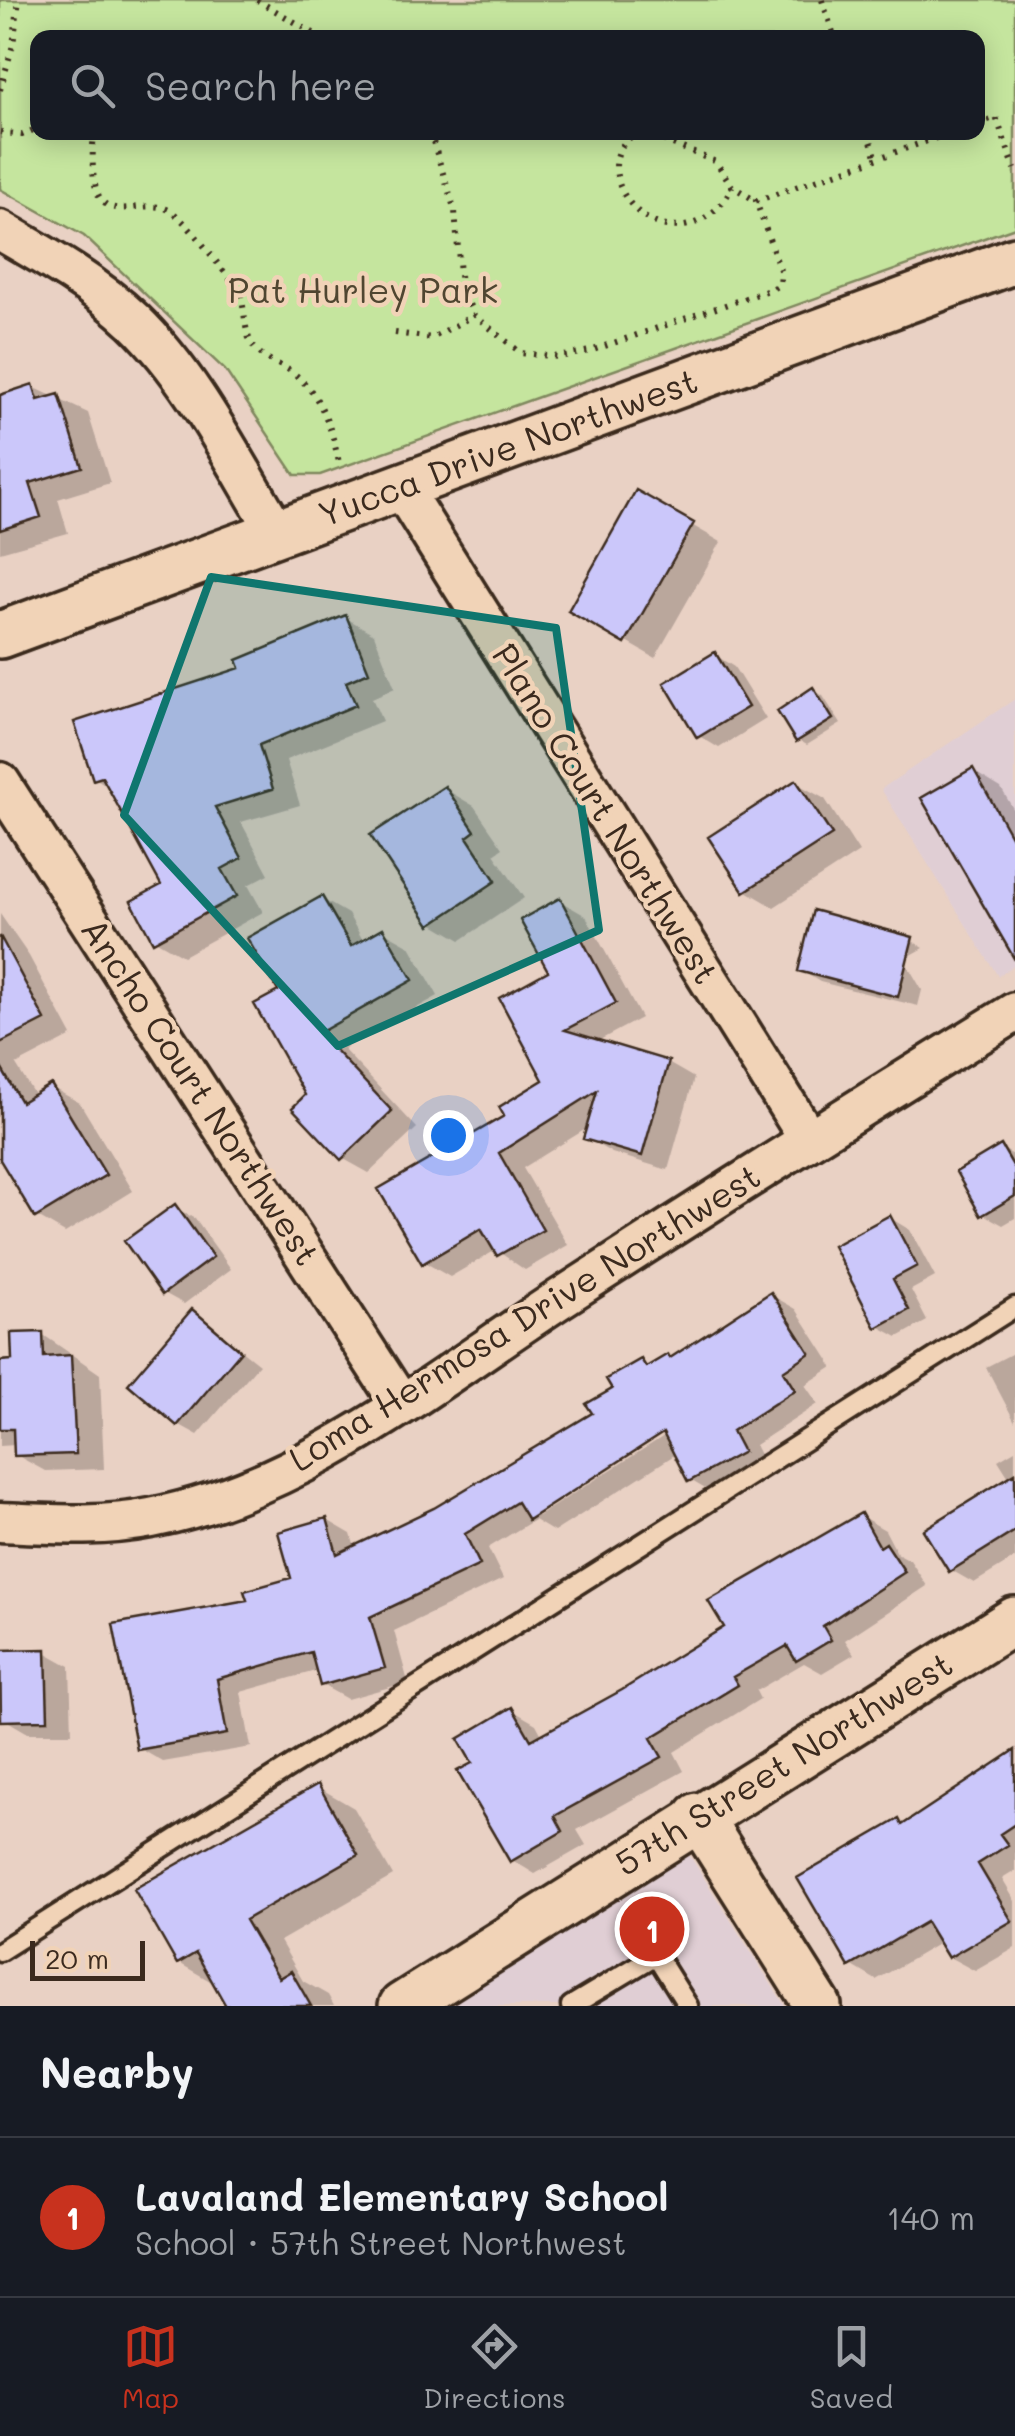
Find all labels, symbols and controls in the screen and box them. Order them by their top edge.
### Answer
search box [30,30,985,140]
icon: search [65,58,120,113]
text: Search here [145,60,376,110]
park label: Pat Hurley Park [228,266,498,312]
street label: Yucca Drive Northwest [311,356,703,536]
street label: Plano Court Northwest [483,634,730,992]
street label: Ancho Court Northwest [72,908,331,1273]
your location [423,1110,474,1161]
street label: Loma Hermosa Drive Northwest [280,1152,768,1481]
street label: 57th Street Northwest [606,1640,960,1885]
pin: 1 [620,1892,684,1966]
scale bar [30,1936,145,1980]
text: 20 m [45,1940,109,1976]
text: Nearby [40,2044,194,2099]
text: Lavaland Elementary School [135,2171,669,2221]
text: 1 [65,2196,80,2238]
text: 140 m [886,2196,975,2238]
text: School · 57th Street Northwest [135,2221,626,2263]
tab: Map [122,2319,179,2415]
tab: Directions [423,2319,566,2415]
tab: Saved [810,2319,893,2415]

